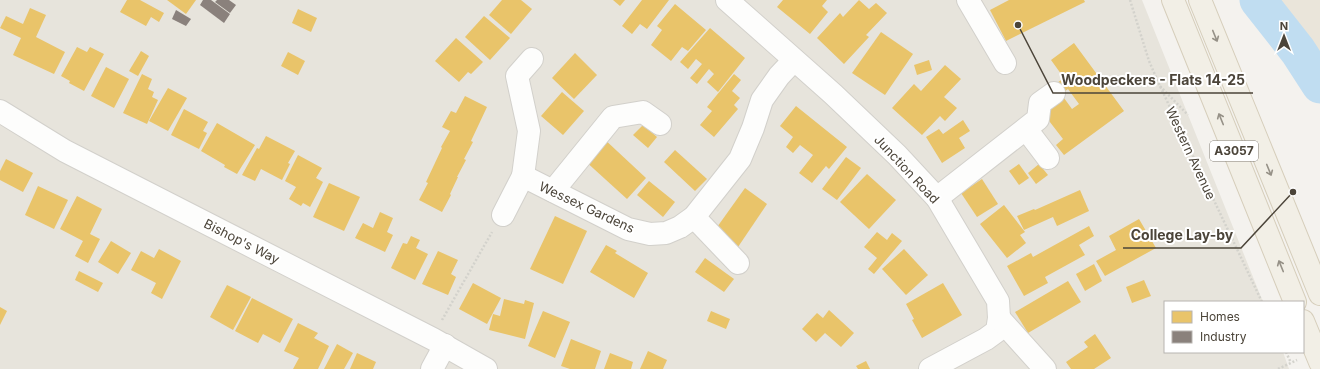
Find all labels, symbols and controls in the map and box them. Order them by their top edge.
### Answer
north arrow [1264,16,1304,56]
text: N [1280,19,1288,33]
one-way arrow [1212,30,1219,42]
callout: Woodpeckers - Flats 14-25 [1053,67,1253,93]
text: Woodpeckers - Flats 14-25 [1061,71,1245,88]
street label: Western Avenue [1163,104,1219,202]
one-way arrow [1217,114,1225,126]
street label: Junction Road [871,131,943,207]
road number: A3057 [1210,141,1258,161]
one-way arrow [1266,163,1273,175]
street label: Wessex Gardens [537,178,637,236]
street label: Bishop's Way [202,215,282,267]
callout: College Lay-by [1123,222,1241,248]
text: College Lay-by [1131,226,1234,243]
one-way arrow [1276,260,1284,272]
legend [1164,301,1304,353]
text: Homes [1200,309,1240,324]
text: Industry [1200,329,1247,344]

